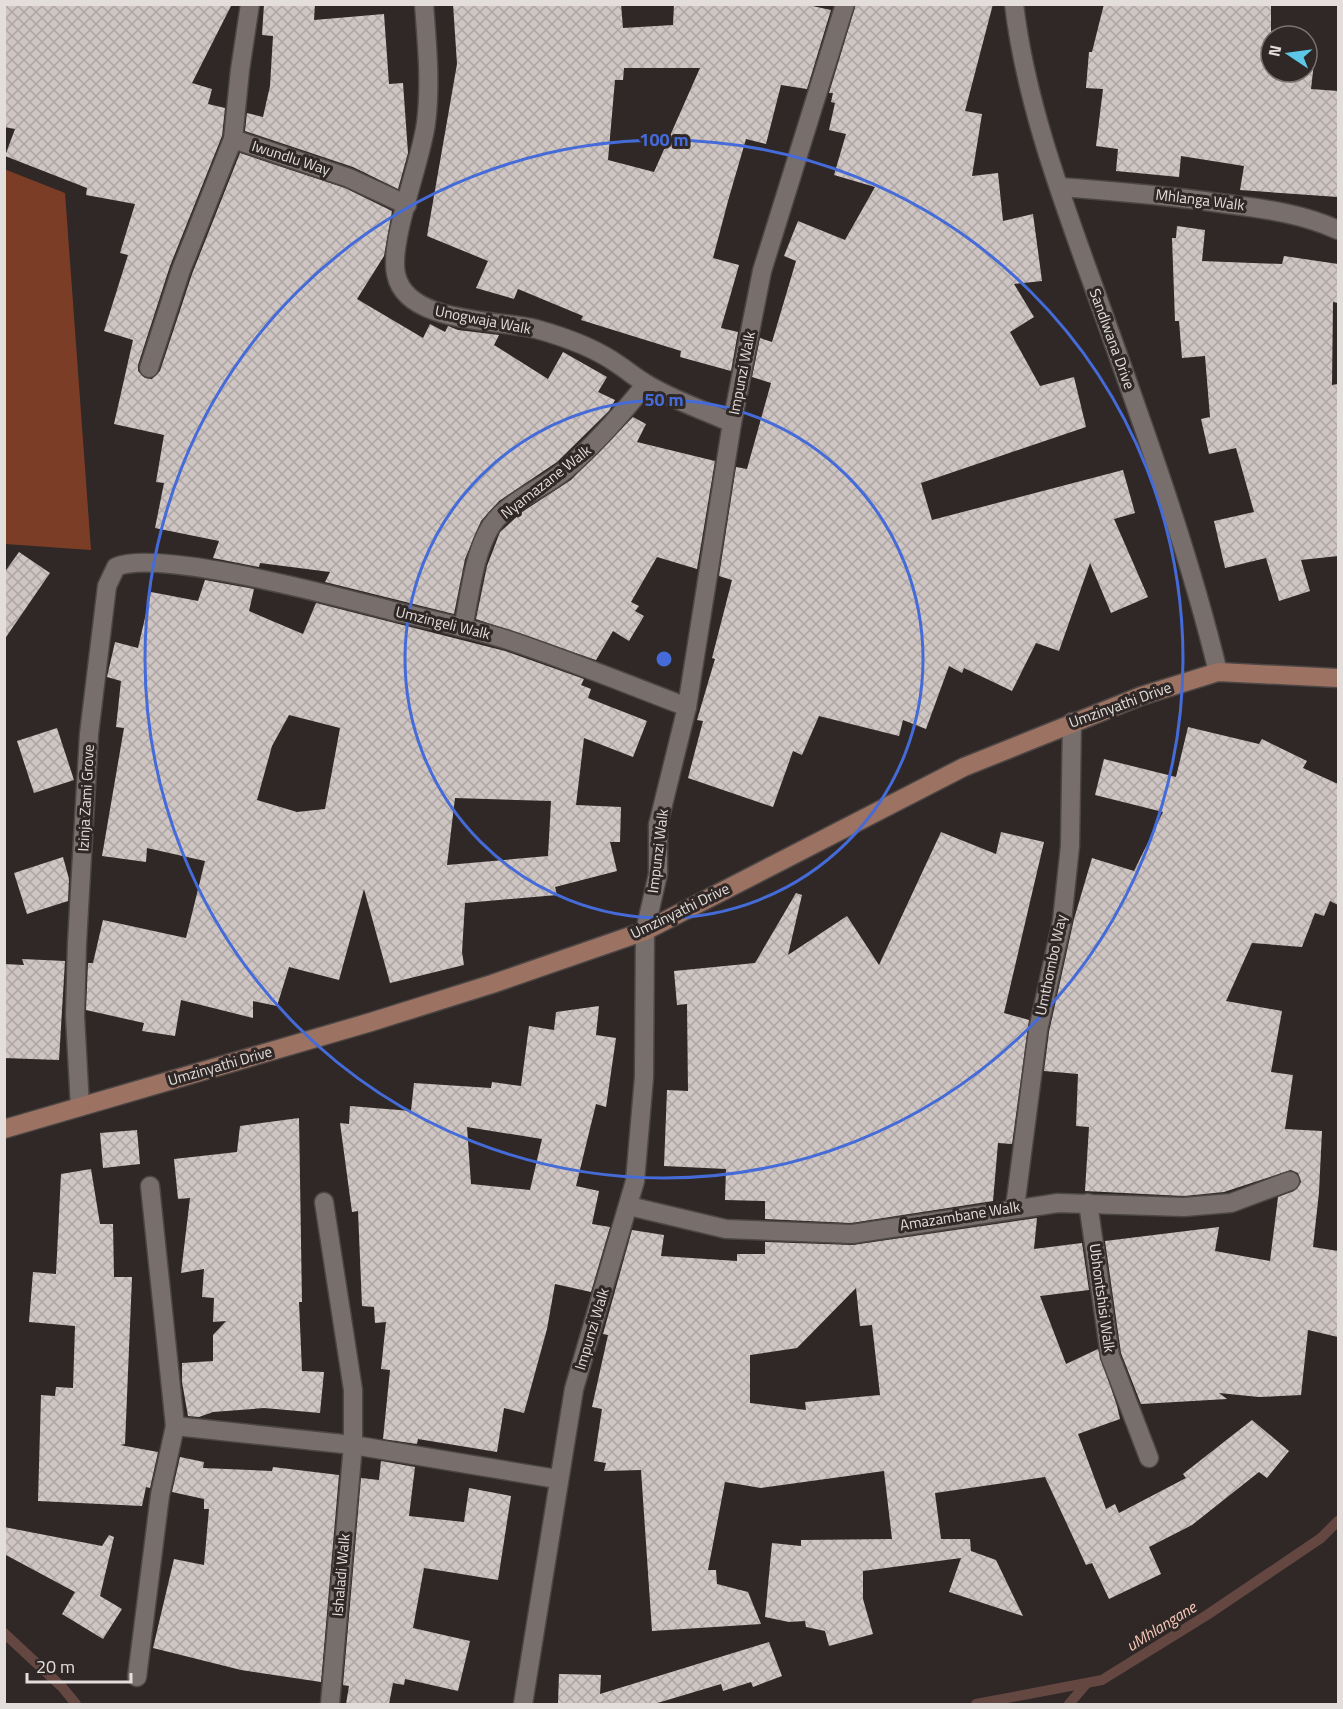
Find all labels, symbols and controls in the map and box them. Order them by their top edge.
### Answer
north arrow [1259,24,1319,84]
text: N [1261,43,1287,59]
text: 100 m [639,126,689,153]
street label: Iwundlu Way [249,134,333,181]
street label: Mhlanga Walk [1154,183,1246,216]
street label: Sandlwana Drive [1084,285,1141,392]
street label: Unogwaja Walk [433,299,533,340]
street label: Impunzi Walk [722,329,761,417]
text: 50 m [644,386,684,413]
street label: Nyamazane Walk [496,439,596,524]
street label: Umzingeli Walk [393,600,493,645]
centre of rings [654,649,674,669]
street label: Umzinyathi Drive [1065,675,1174,734]
street label: Izinja Zami Grove [71,744,100,852]
street label: Impunzi Walk [641,807,674,894]
street label: Umzinyathi Drive [626,877,733,944]
street label: Umthombo Way [1029,912,1072,1018]
street label: Umzinyathi Drive [165,1040,275,1091]
street label: Amazambane Walk [898,1195,1022,1236]
street label: Ubhontshisi Walk [1083,1242,1122,1354]
street label: Impunzi Walk [568,1285,615,1373]
street label: Ishaladi Walk [325,1533,356,1617]
water label: uMhlangane [1121,1594,1202,1657]
scale bar [27,1646,130,1684]
text: 20 m [36,1653,75,1680]

